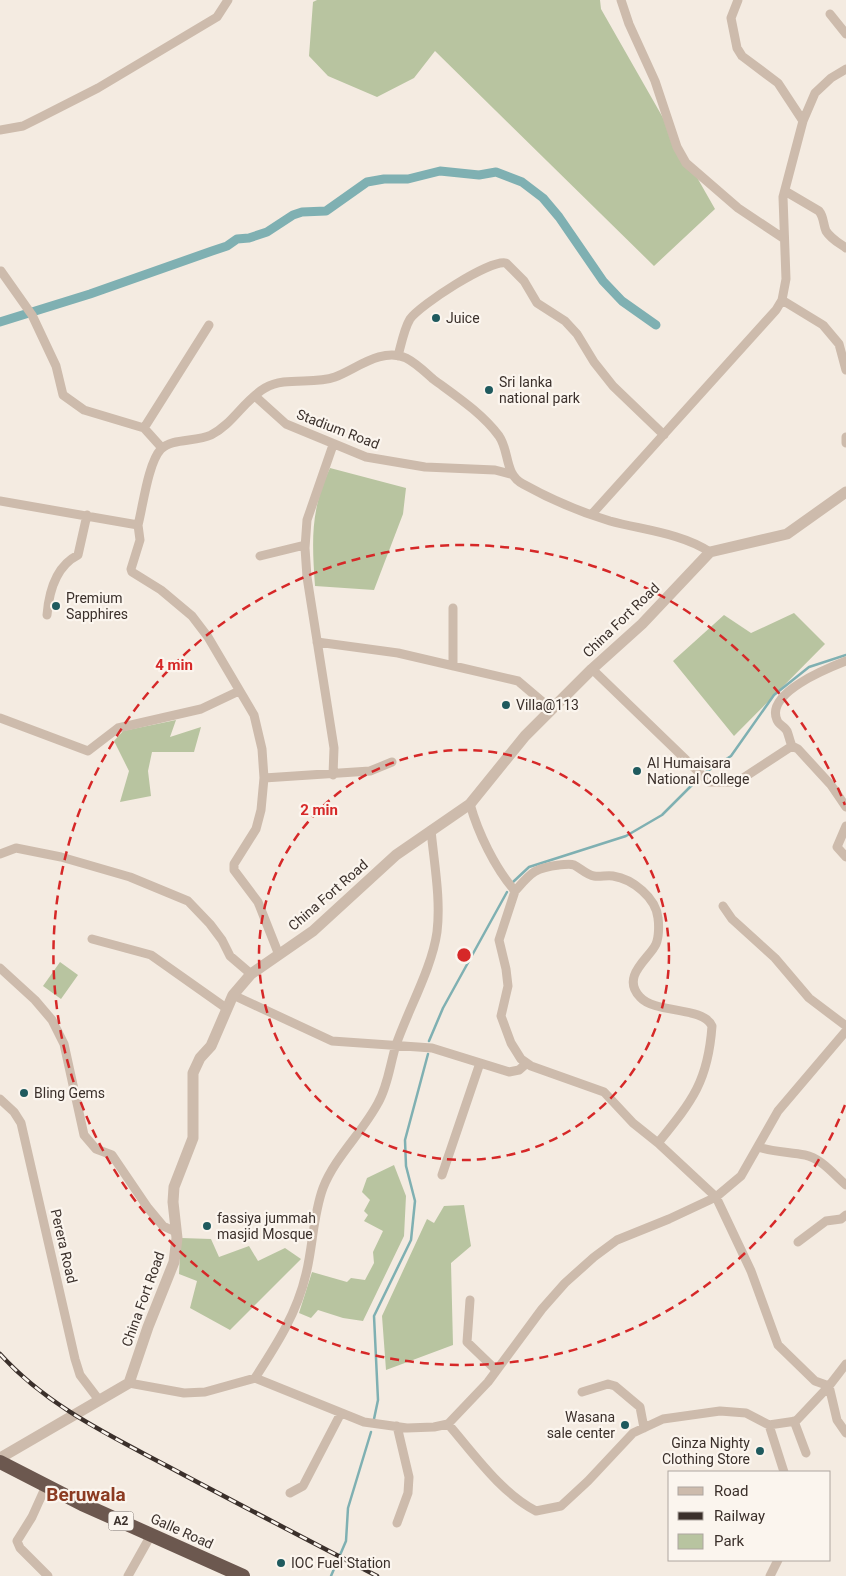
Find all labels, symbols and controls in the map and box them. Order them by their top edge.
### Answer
place label: Juice [446,310,480,326]
marker: Juice [430,312,442,324]
place label: Sri lanka national park [499,374,581,406]
marker: Sri lanka national park [483,384,495,396]
street label: Stadium Road [294,406,382,452]
street label: China Fort Road [580,580,662,660]
place label: Premium Sapphires [66,590,128,622]
marker: Premium Sapphires [50,600,62,612]
text: 4 min [155,656,193,674]
place label: Villa@113 [516,697,579,713]
marker: Villa@113 [500,699,512,711]
place label: Al Humaisara National College [647,755,749,787]
marker: Al Humaisara National College [631,765,643,777]
text: 2 min [300,801,338,819]
street label: China Fort Road [285,856,371,934]
centre of rings [455,946,473,964]
place label: Bling Gems [34,1085,105,1101]
marker: Bling Gems [18,1087,30,1099]
street label: Perera Road [48,1207,80,1285]
place label: fassiya jummah masjid Mosque [217,1210,316,1242]
marker: fassiya jummah masjid Mosque [201,1220,213,1232]
street label: China Fort Road [118,1249,168,1349]
place label: Wasana sale center [547,1409,615,1441]
marker: Wasana sale center [619,1419,631,1431]
place label: Ginza Nighty Clothing Store [662,1435,750,1467]
marker: Ginza Nighty Clothing Store [754,1445,766,1457]
legend [668,1471,831,1561]
text: Road [714,1482,748,1500]
district label: Beruwala [46,1483,126,1506]
text: Railway [714,1507,765,1525]
street label: Galle Road [148,1510,216,1552]
road number: A2 [108,1512,134,1530]
text: Park [714,1532,745,1550]
place label: IOC Fuel Station [291,1555,391,1571]
marker: IOC Fuel Station [275,1557,287,1569]

